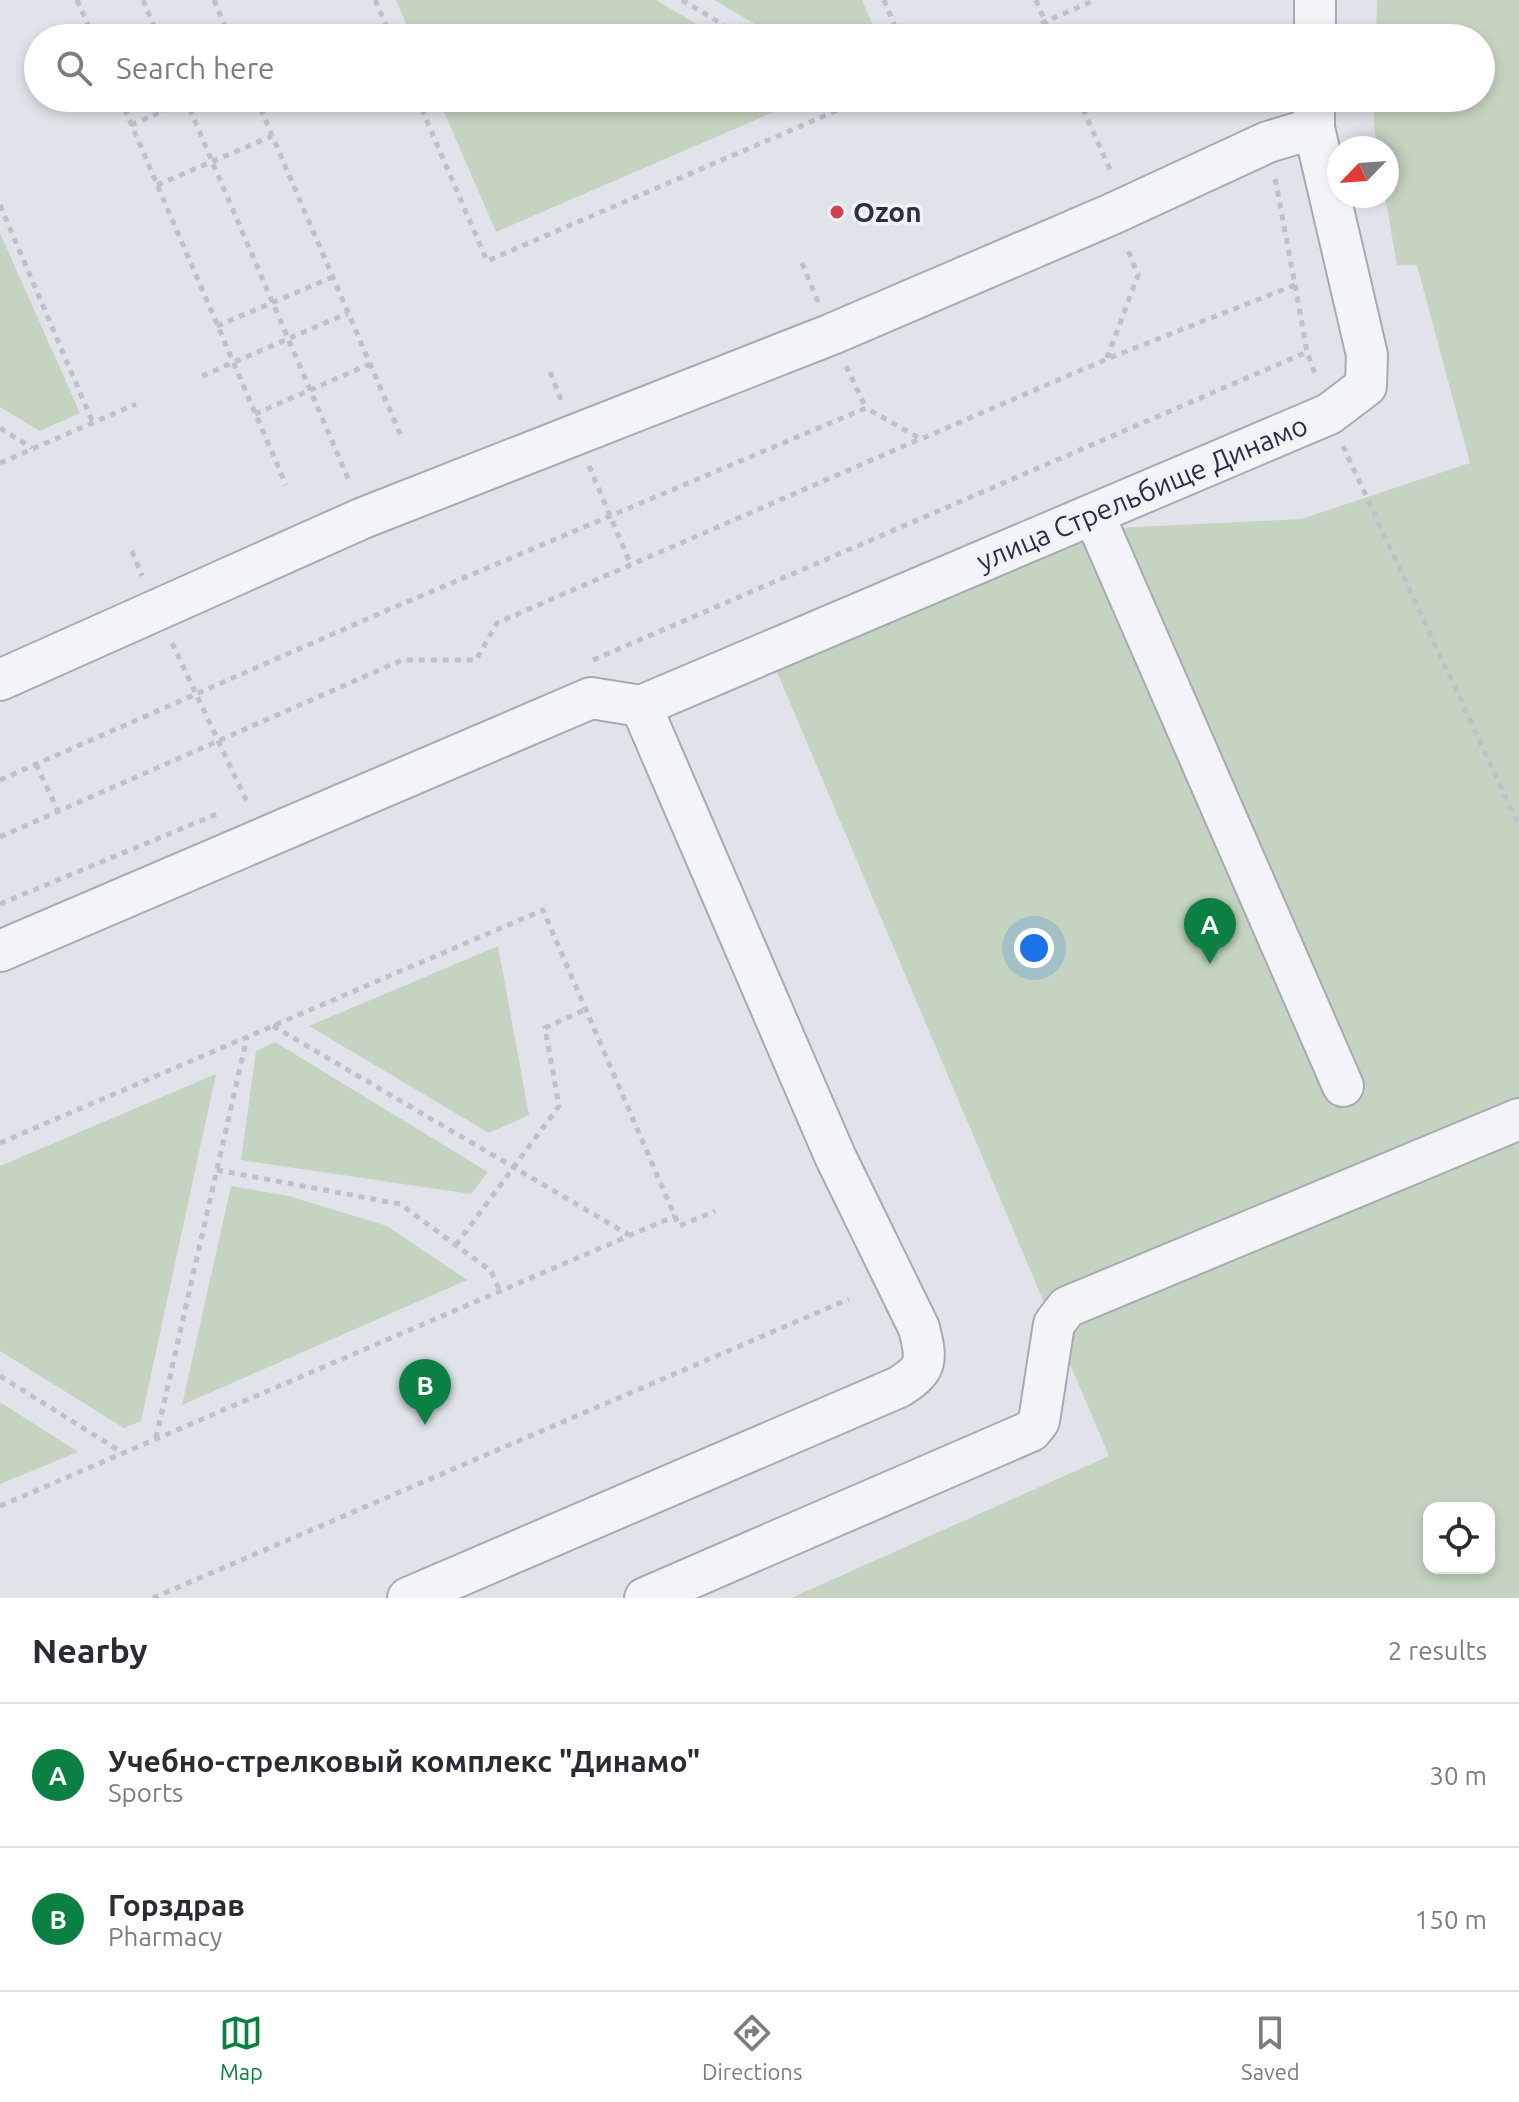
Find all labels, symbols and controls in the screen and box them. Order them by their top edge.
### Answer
search box [24,24,1495,112]
icon: search [52,46,96,90]
text: Search here [116,51,275,85]
north arrow [1327,136,1399,208]
place label: Ozon [853,196,922,227]
marker: Ozon [828,203,846,221]
street label: улица Стрельбище Динамо [972,409,1312,576]
pin: A [1184,898,1236,964]
your location [1014,928,1054,968]
pin: B [399,1359,451,1425]
map controls [1423,1502,1495,1574]
button: locate [1423,1502,1495,1574]
text: Nearby [32,1631,147,1669]
text: 2 results [1388,1636,1487,1665]
text: Учебно-стрелковый комплекс "Динамо" [108,1744,700,1778]
text: A [49,1761,67,1790]
text: 30 m [1429,1761,1487,1790]
text: Sports [108,1778,183,1807]
text: Горздрав [108,1888,245,1922]
text: B [49,1905,67,1934]
text: 150 m [1415,1905,1487,1934]
text: Pharmacy [108,1922,222,1951]
tab: Map [219,2011,263,2084]
tab: Directions [702,2011,802,2084]
tab: Saved [1241,2011,1300,2084]

